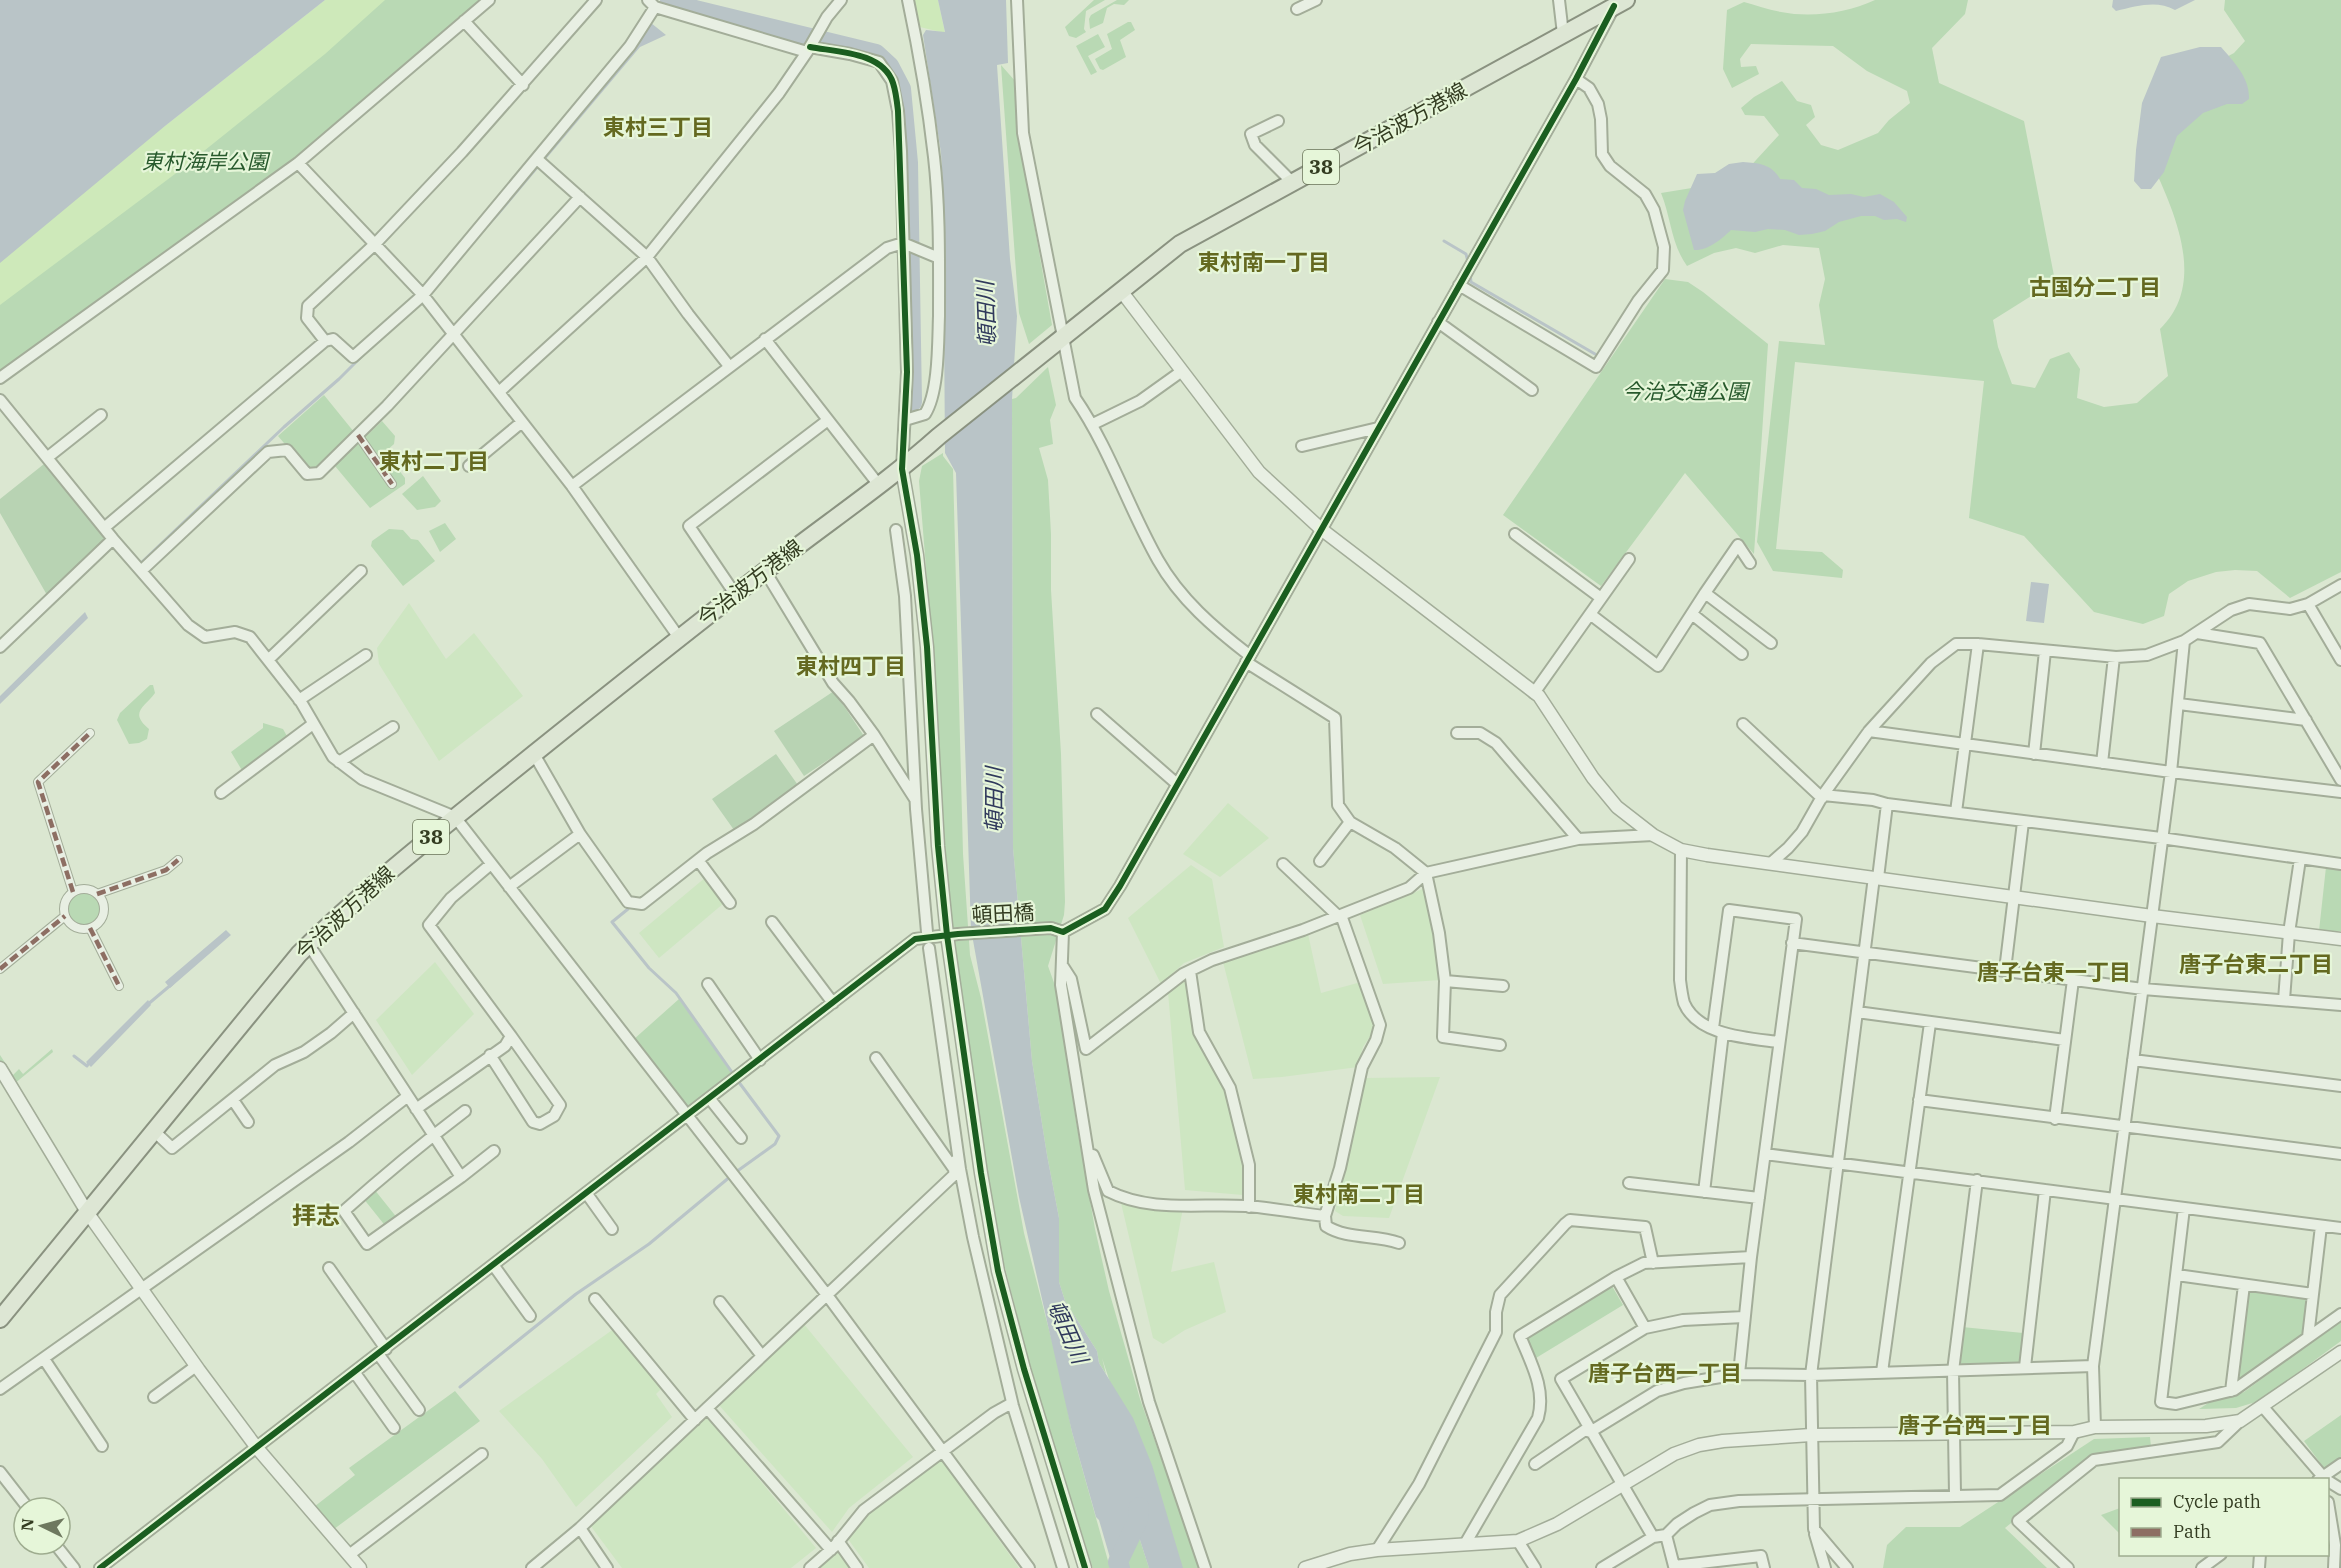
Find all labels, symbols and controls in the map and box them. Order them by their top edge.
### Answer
street label: 今治波方港線 [1348,75,1471,161]
district label: 東村三丁目 [603,112,713,141]
park label: 東村海岸公園 [142,147,271,175]
road number: 38 [1303,150,1339,184]
district label: 東村南一丁目 [1198,247,1330,276]
district label: 古国分二丁目 [2029,272,2161,301]
water label: 頓田川 [970,279,1001,348]
park label: 今治交通公園 [1622,377,1751,405]
district label: 東村二丁目 [379,446,489,475]
street label: 今治波方港線 [691,532,808,632]
district label: 東村四丁目 [796,651,906,680]
water label: 頓田川 [979,765,1008,833]
road number: 38 [413,820,449,854]
street label: 今治波方港線 [289,859,400,965]
street label: 頓田橋 [971,897,1035,929]
district label: 唐子台東二丁目 [2179,949,2333,978]
district label: 唐子台東一丁目 [1977,957,2131,986]
district label: 東村南二丁目 [1293,1179,1425,1208]
district label: 拝志 [292,1199,340,1231]
water label: 頓田川 [1042,1296,1096,1370]
district label: 唐子台西一丁目 [1588,1358,1742,1387]
district label: 唐子台西二丁目 [1898,1410,2052,1439]
legend [2119,1478,2329,1556]
text: Cycle path [2173,1490,2261,1513]
north arrow [12,1496,72,1556]
text: N [17,1518,38,1532]
text: Path [2173,1520,2211,1543]

